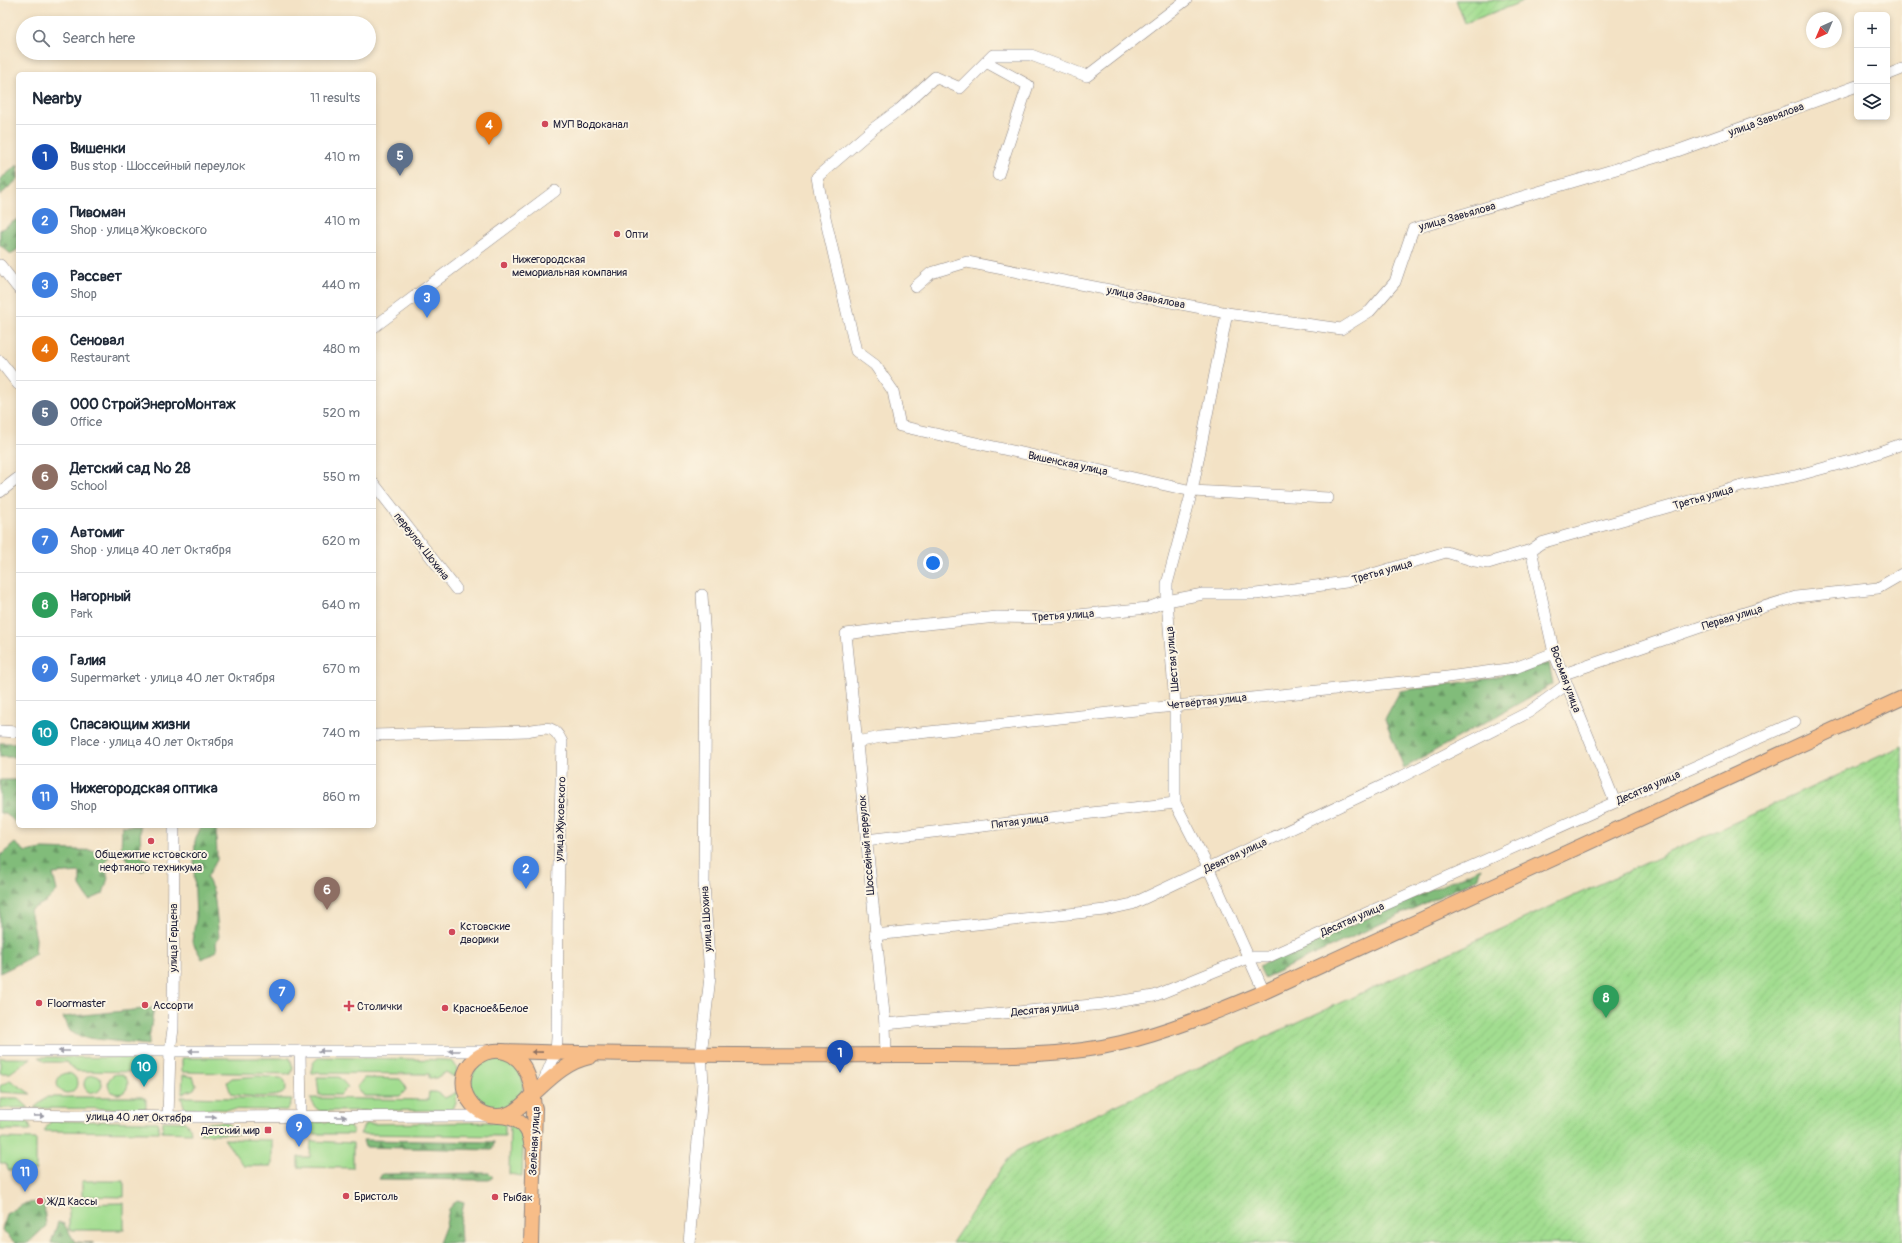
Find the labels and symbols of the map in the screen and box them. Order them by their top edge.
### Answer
north arrow [1806,12,1842,48]
street label: улица Завьялова [1726,100,1806,139]
pin: 4 [476,112,502,145]
place label: МУП Водоканал [553,118,629,131]
marker: МУП Водоканал [540,119,550,129]
pin: 5 [387,143,413,176]
street label: улица Завьялова [1416,199,1497,234]
place label: Опти [625,228,648,241]
marker: Опти [612,229,622,239]
place label: Нижегородская мемориальная компания [512,253,627,279]
marker: Нижегородская мемориальная компания [499,260,509,270]
street label: улица Завьялова [1105,283,1186,311]
pin: 3 [414,285,440,318]
street label: Вишенская улица [1027,449,1109,478]
street label: Третья улица [1671,483,1735,512]
street label: переулок Шохина [391,510,452,583]
your location [923,553,943,573]
street label: Третья улица [1350,557,1414,586]
street label: Первая улица [1700,602,1764,633]
street label: Третья улица [1032,607,1095,624]
street label: Шестая улица [1163,626,1182,692]
street label: Восьмая улица [1547,644,1584,714]
street label: Четвёртая улица [1167,691,1247,712]
street label: Десятая улица [1613,768,1682,808]
street label: улица Жуковского [552,776,568,863]
street label: Шоссейный переулок [856,794,877,896]
street label: Пятая улица [991,812,1049,831]
street label: Девятая улица [1201,835,1269,876]
marker: Общежитие кстовского нефтяного техникума [146,836,156,846]
place label: Общежитие кстовского нефтяного техникума [95,848,207,874]
pin: 2 [513,856,539,889]
pin: 6 [314,877,340,910]
street label: улица Шохина [698,886,715,953]
street label: Десятая улица [1317,900,1386,940]
street label: улица Герцена [167,904,180,973]
place label: Кстовские дворики [460,920,511,946]
marker: Кстовские дворики [447,927,457,937]
pin: 7 [269,979,295,1012]
pin: 8 [1593,985,1619,1018]
place label: Floormaster [47,997,106,1010]
marker: Floormaster [34,998,44,1008]
place label: Ассорти [153,999,193,1012]
marker: Ассорти [140,1000,150,1010]
place label: Столички [357,1000,402,1013]
street label: Десятая улица [1009,1000,1080,1019]
marker: Столички [344,1001,354,1011]
place label: Красное&Белое [453,1002,529,1015]
marker: Красное&Белое [440,1003,450,1013]
pin: 1 [827,1040,853,1073]
one-way arrow [57,1048,70,1054]
one-way arrow [187,1048,200,1054]
one-way arrow [317,1048,330,1054]
one-way arrow [447,1048,460,1054]
one-way arrow [530,1049,543,1055]
pin: 10 [131,1054,157,1087]
street label: Зелёная улица [526,1106,543,1176]
street label: улица 40 лет Октября [85,1110,192,1125]
one-way arrow [33,1113,46,1119]
one-way arrow [205,1114,218,1120]
pin: 9 [286,1114,312,1147]
one-way arrow [335,1114,348,1120]
place label: Детский мир [200,1124,260,1137]
marker: Детский мир [263,1125,273,1135]
pin: 11 [12,1159,38,1192]
place label: Бристоль [354,1190,398,1203]
marker: Бристоль [341,1191,351,1201]
place label: Рыбак [503,1191,533,1204]
marker: Рыбак [490,1192,500,1202]
place label: Ж/Д Кассы [46,1195,97,1208]
marker: Ж/Д Кассы [35,1196,45,1206]

